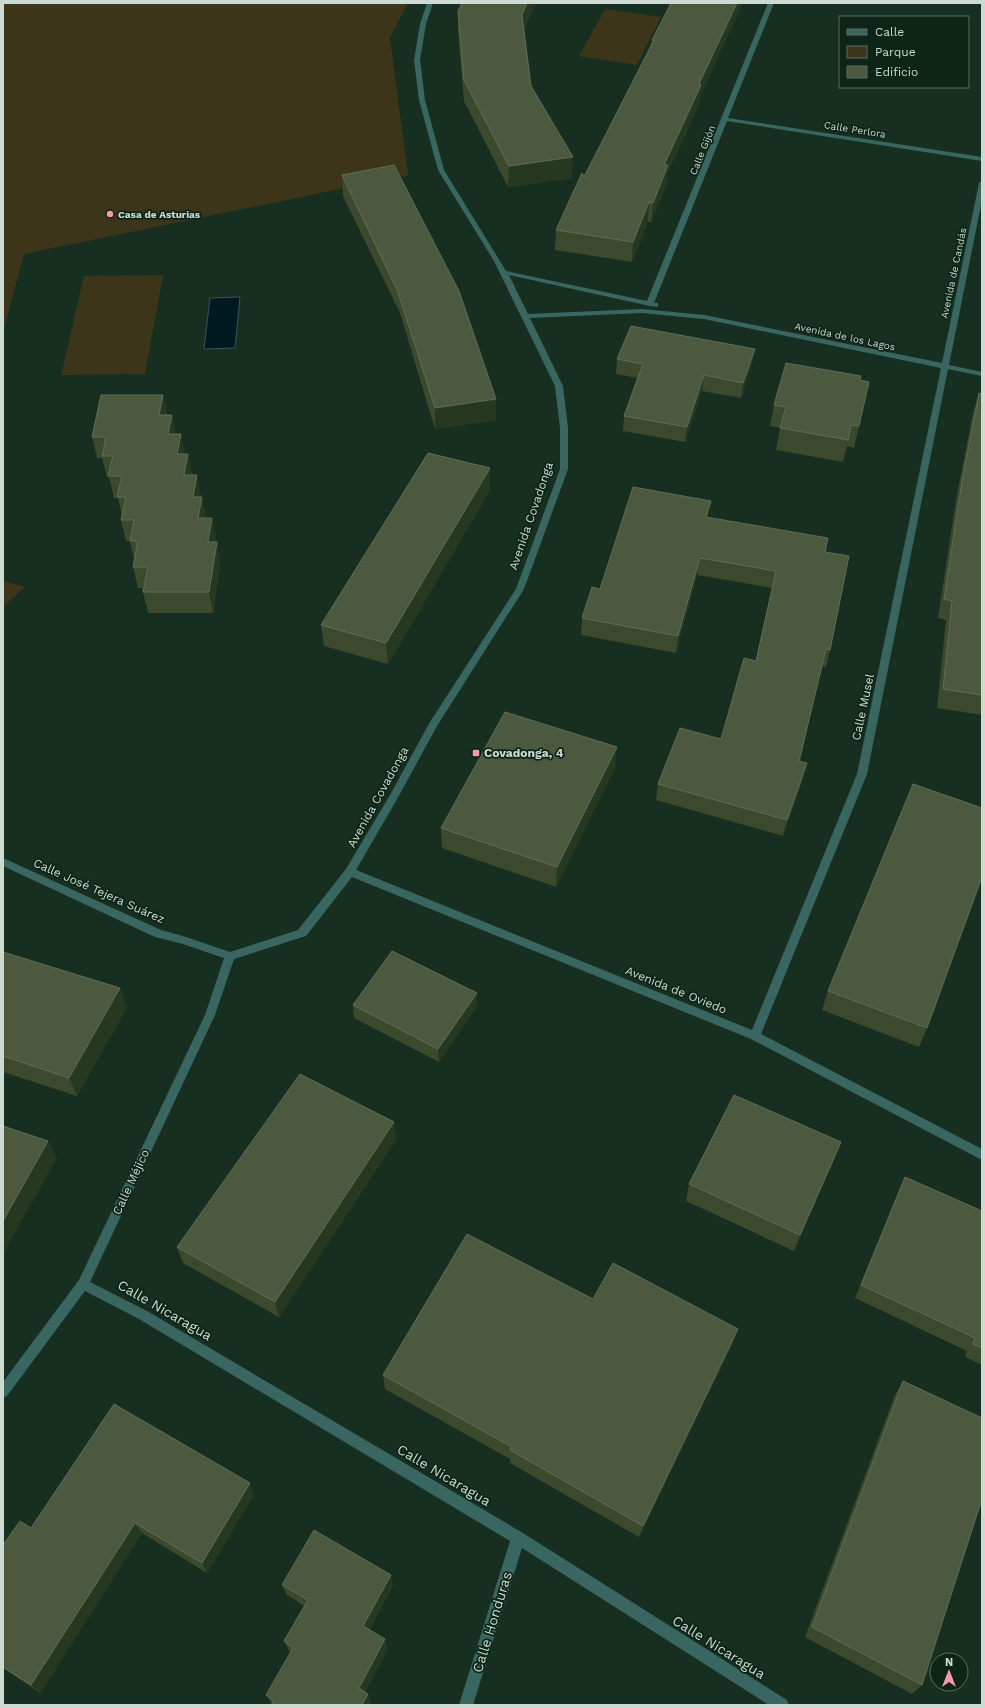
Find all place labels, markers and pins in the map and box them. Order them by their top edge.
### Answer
marker: Casa de Asturias [105,209,115,219]
place label: Casa de Asturias [118,209,201,220]
place label: Covadonga, 4 [484,746,564,760]
marker: Covadonga, 4 [471,748,481,758]

